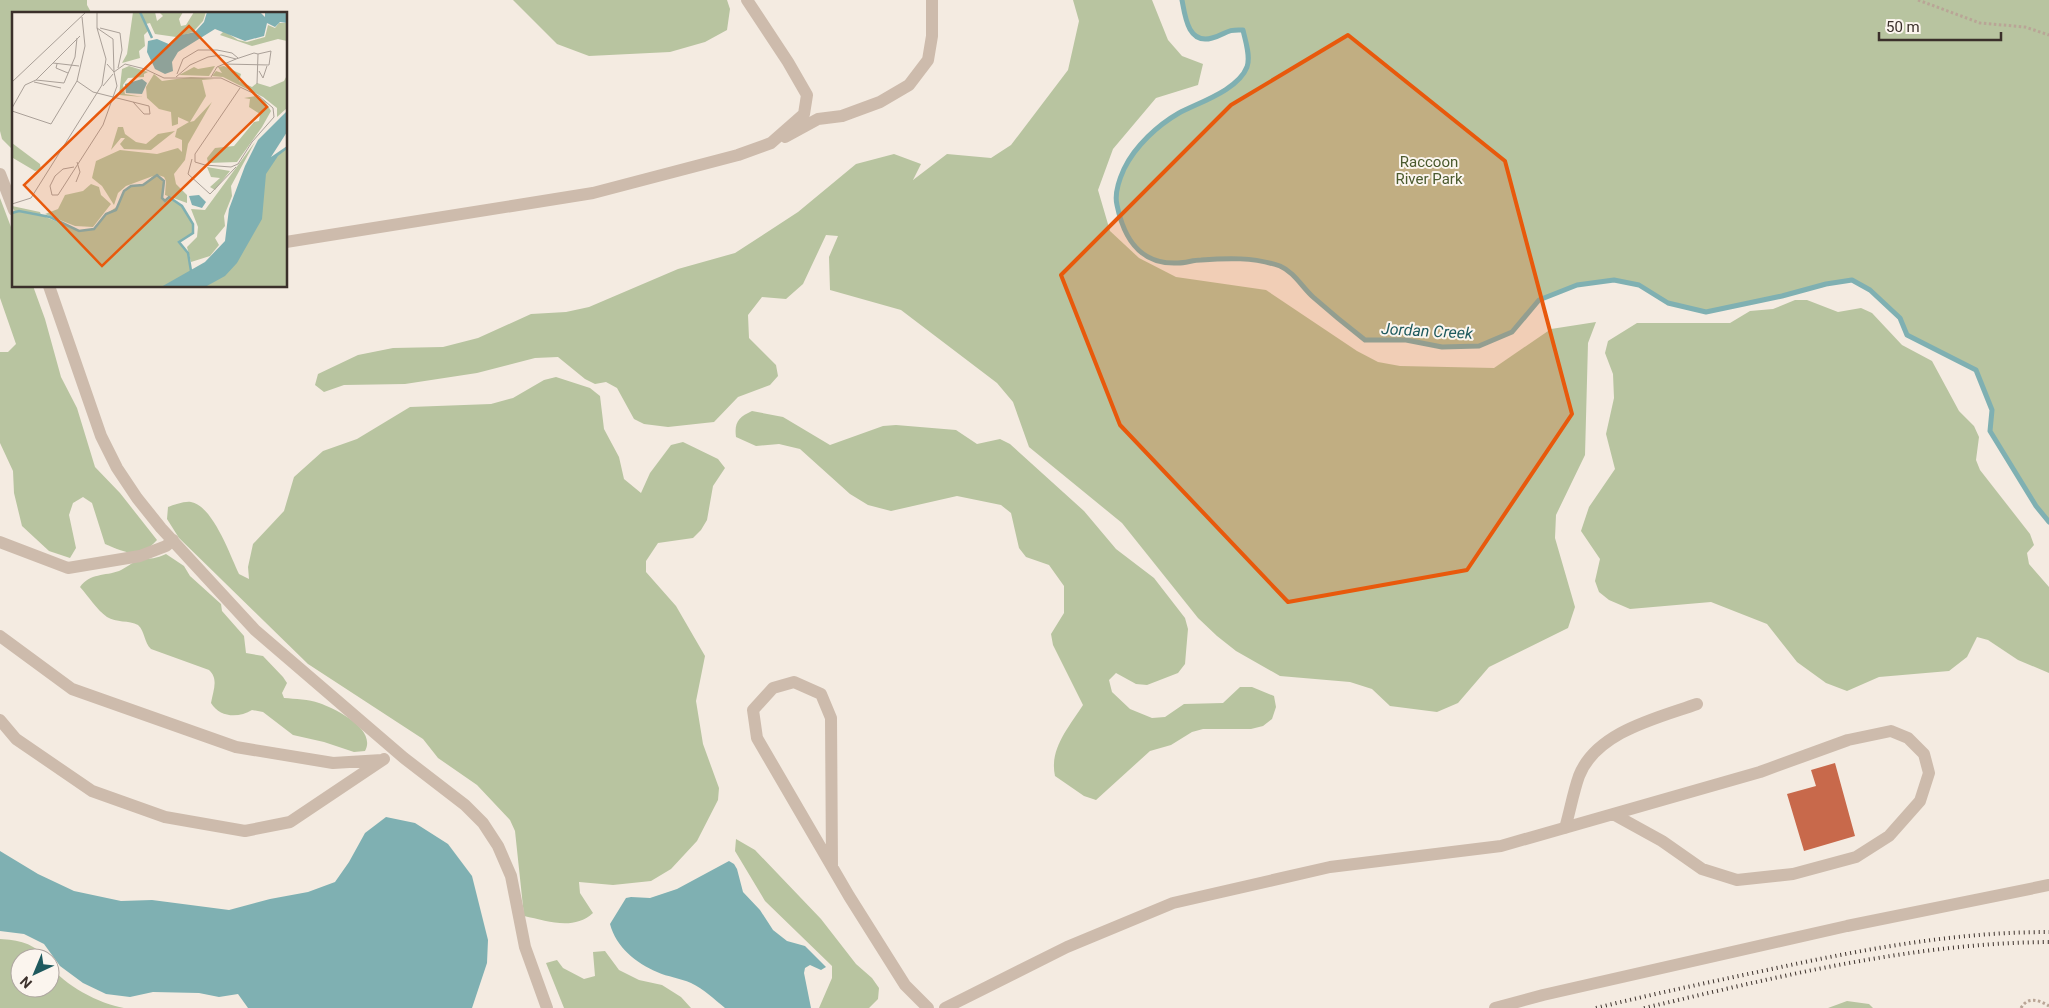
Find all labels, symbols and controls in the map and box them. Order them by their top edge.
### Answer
scale bar [1879,10,2002,42]
inset map [12,12,288,288]
text: 50 m [1886,18,1920,36]
park label: Raccoon River Park [1395,153,1463,188]
water label: Jordan Creek [1381,319,1474,343]
north arrow [10,948,60,998]
text: N [17,973,35,992]

